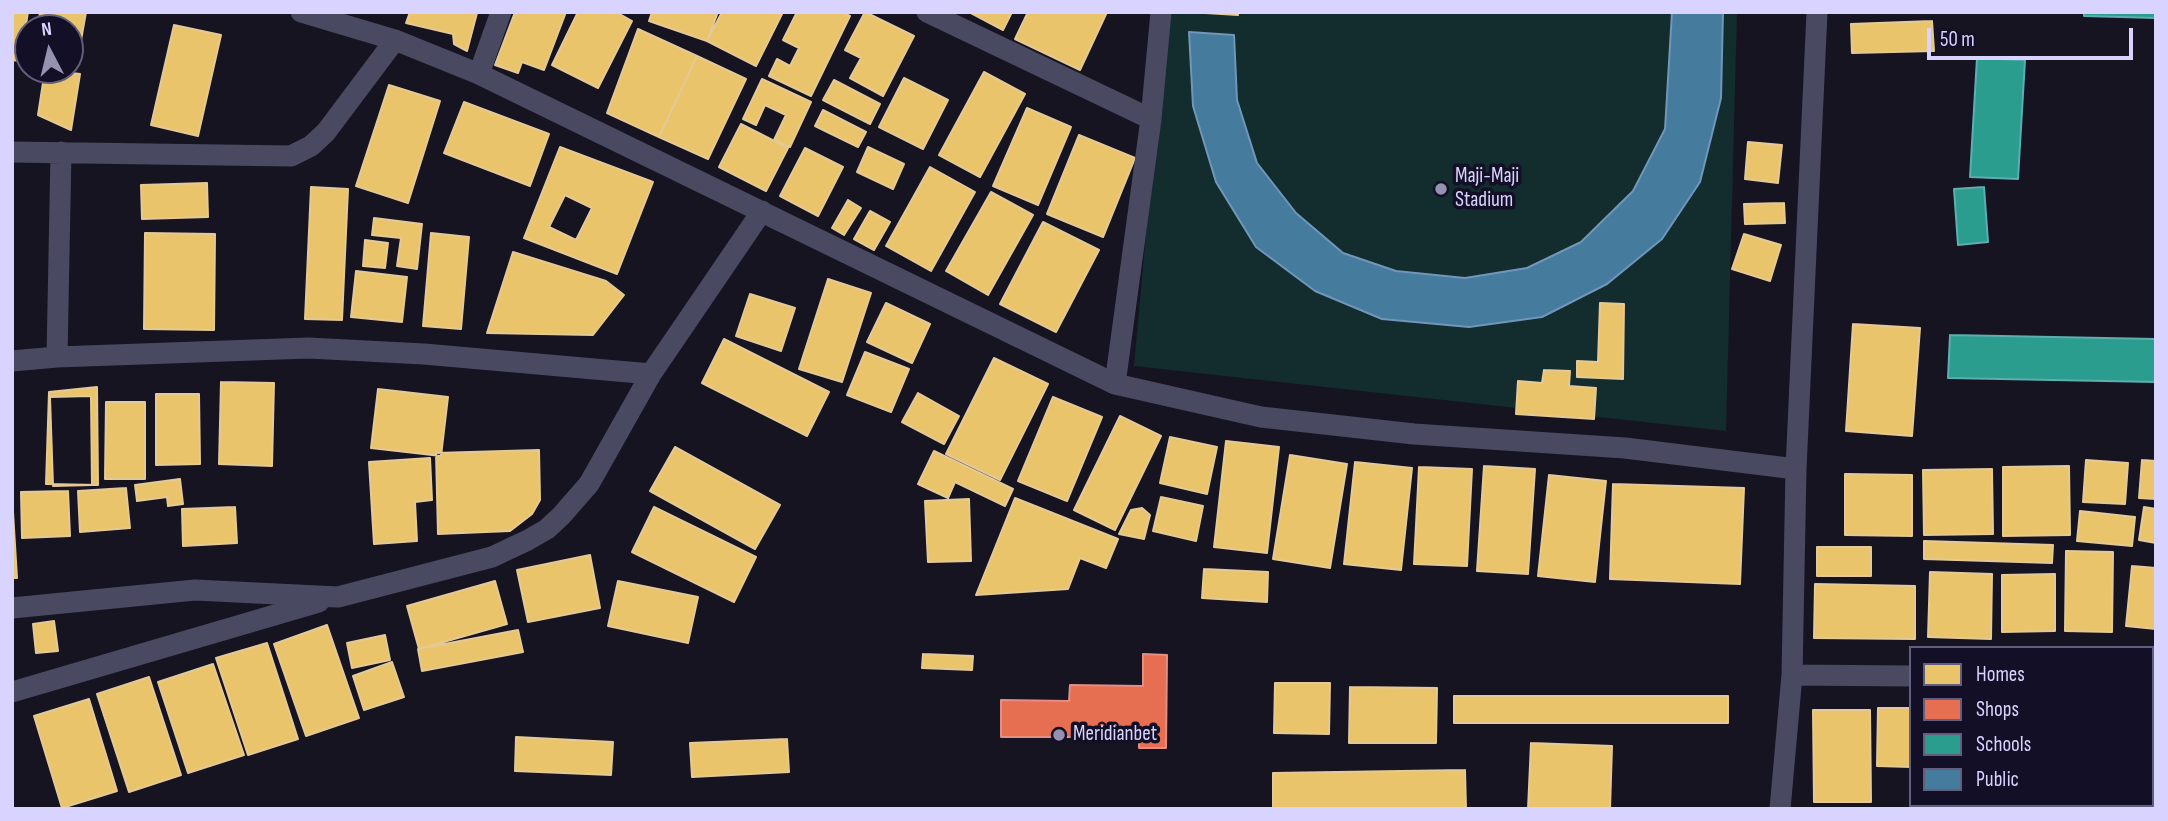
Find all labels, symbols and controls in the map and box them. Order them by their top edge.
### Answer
north arrow [14,14,84,84]
scale bar [1930,14,2136,58]
text: N [40,18,53,42]
text: 50 m [1940,27,1975,52]
place label: Maji-Maji Stadium [1455,164,1519,214]
marker: Maji-Maji Stadium [1433,181,1449,197]
legend [1909,646,2154,807]
text: Homes [1976,662,2025,687]
text: Shops [1976,697,2019,722]
place label: Meridianbet [1073,722,1157,748]
marker: Meridianbet [1051,727,1067,743]
text: Schools [1976,732,2031,757]
text: Public [1976,767,2019,792]

